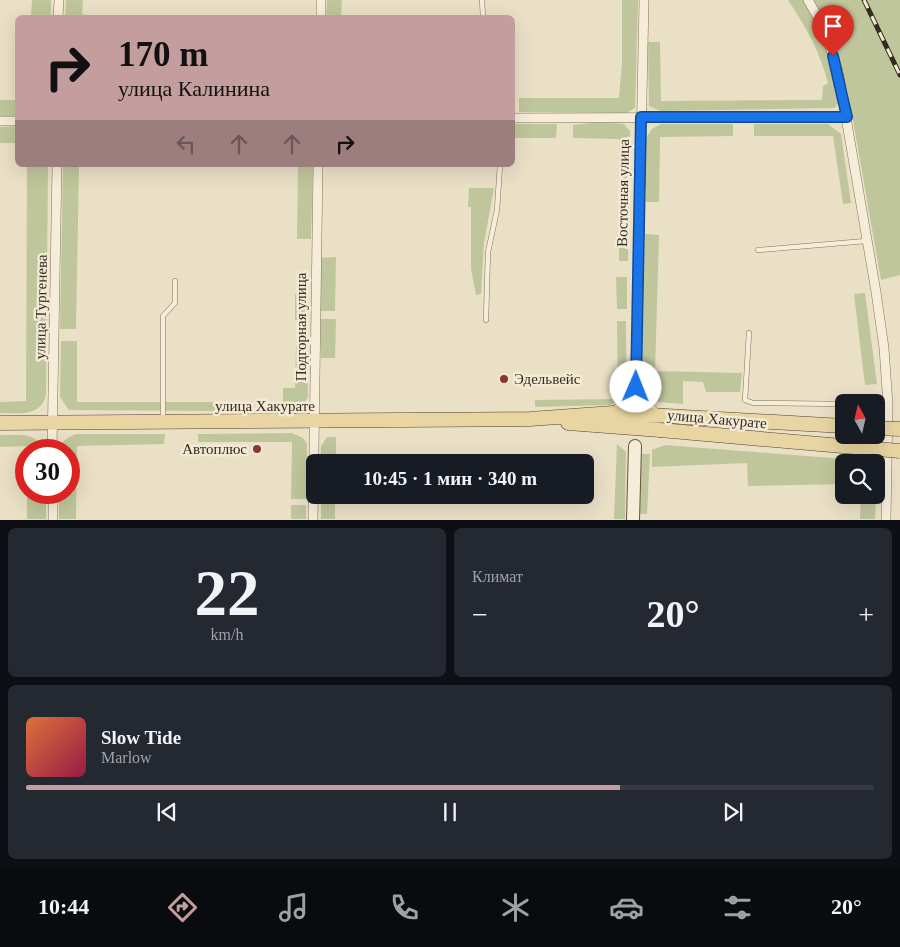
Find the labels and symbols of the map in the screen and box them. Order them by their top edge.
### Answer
pin [812,5,854,56]
street label: Восточная улица [614,139,632,247]
street label: улица Тургенева [32,254,50,360]
street label: Подгорная улица [293,272,309,381]
position arrow [609,360,661,412]
place label: Эдельвейс [514,371,581,387]
marker: Эдельвейс [498,373,510,385]
north arrow [835,394,885,444]
street label: улица Хакурате [215,398,315,414]
street label: улица Хакурате [667,407,768,431]
speed limit sign: 30 [15,439,80,504]
place label: Автоплюс [182,441,247,457]
marker: Автоплюс [251,443,263,455]

